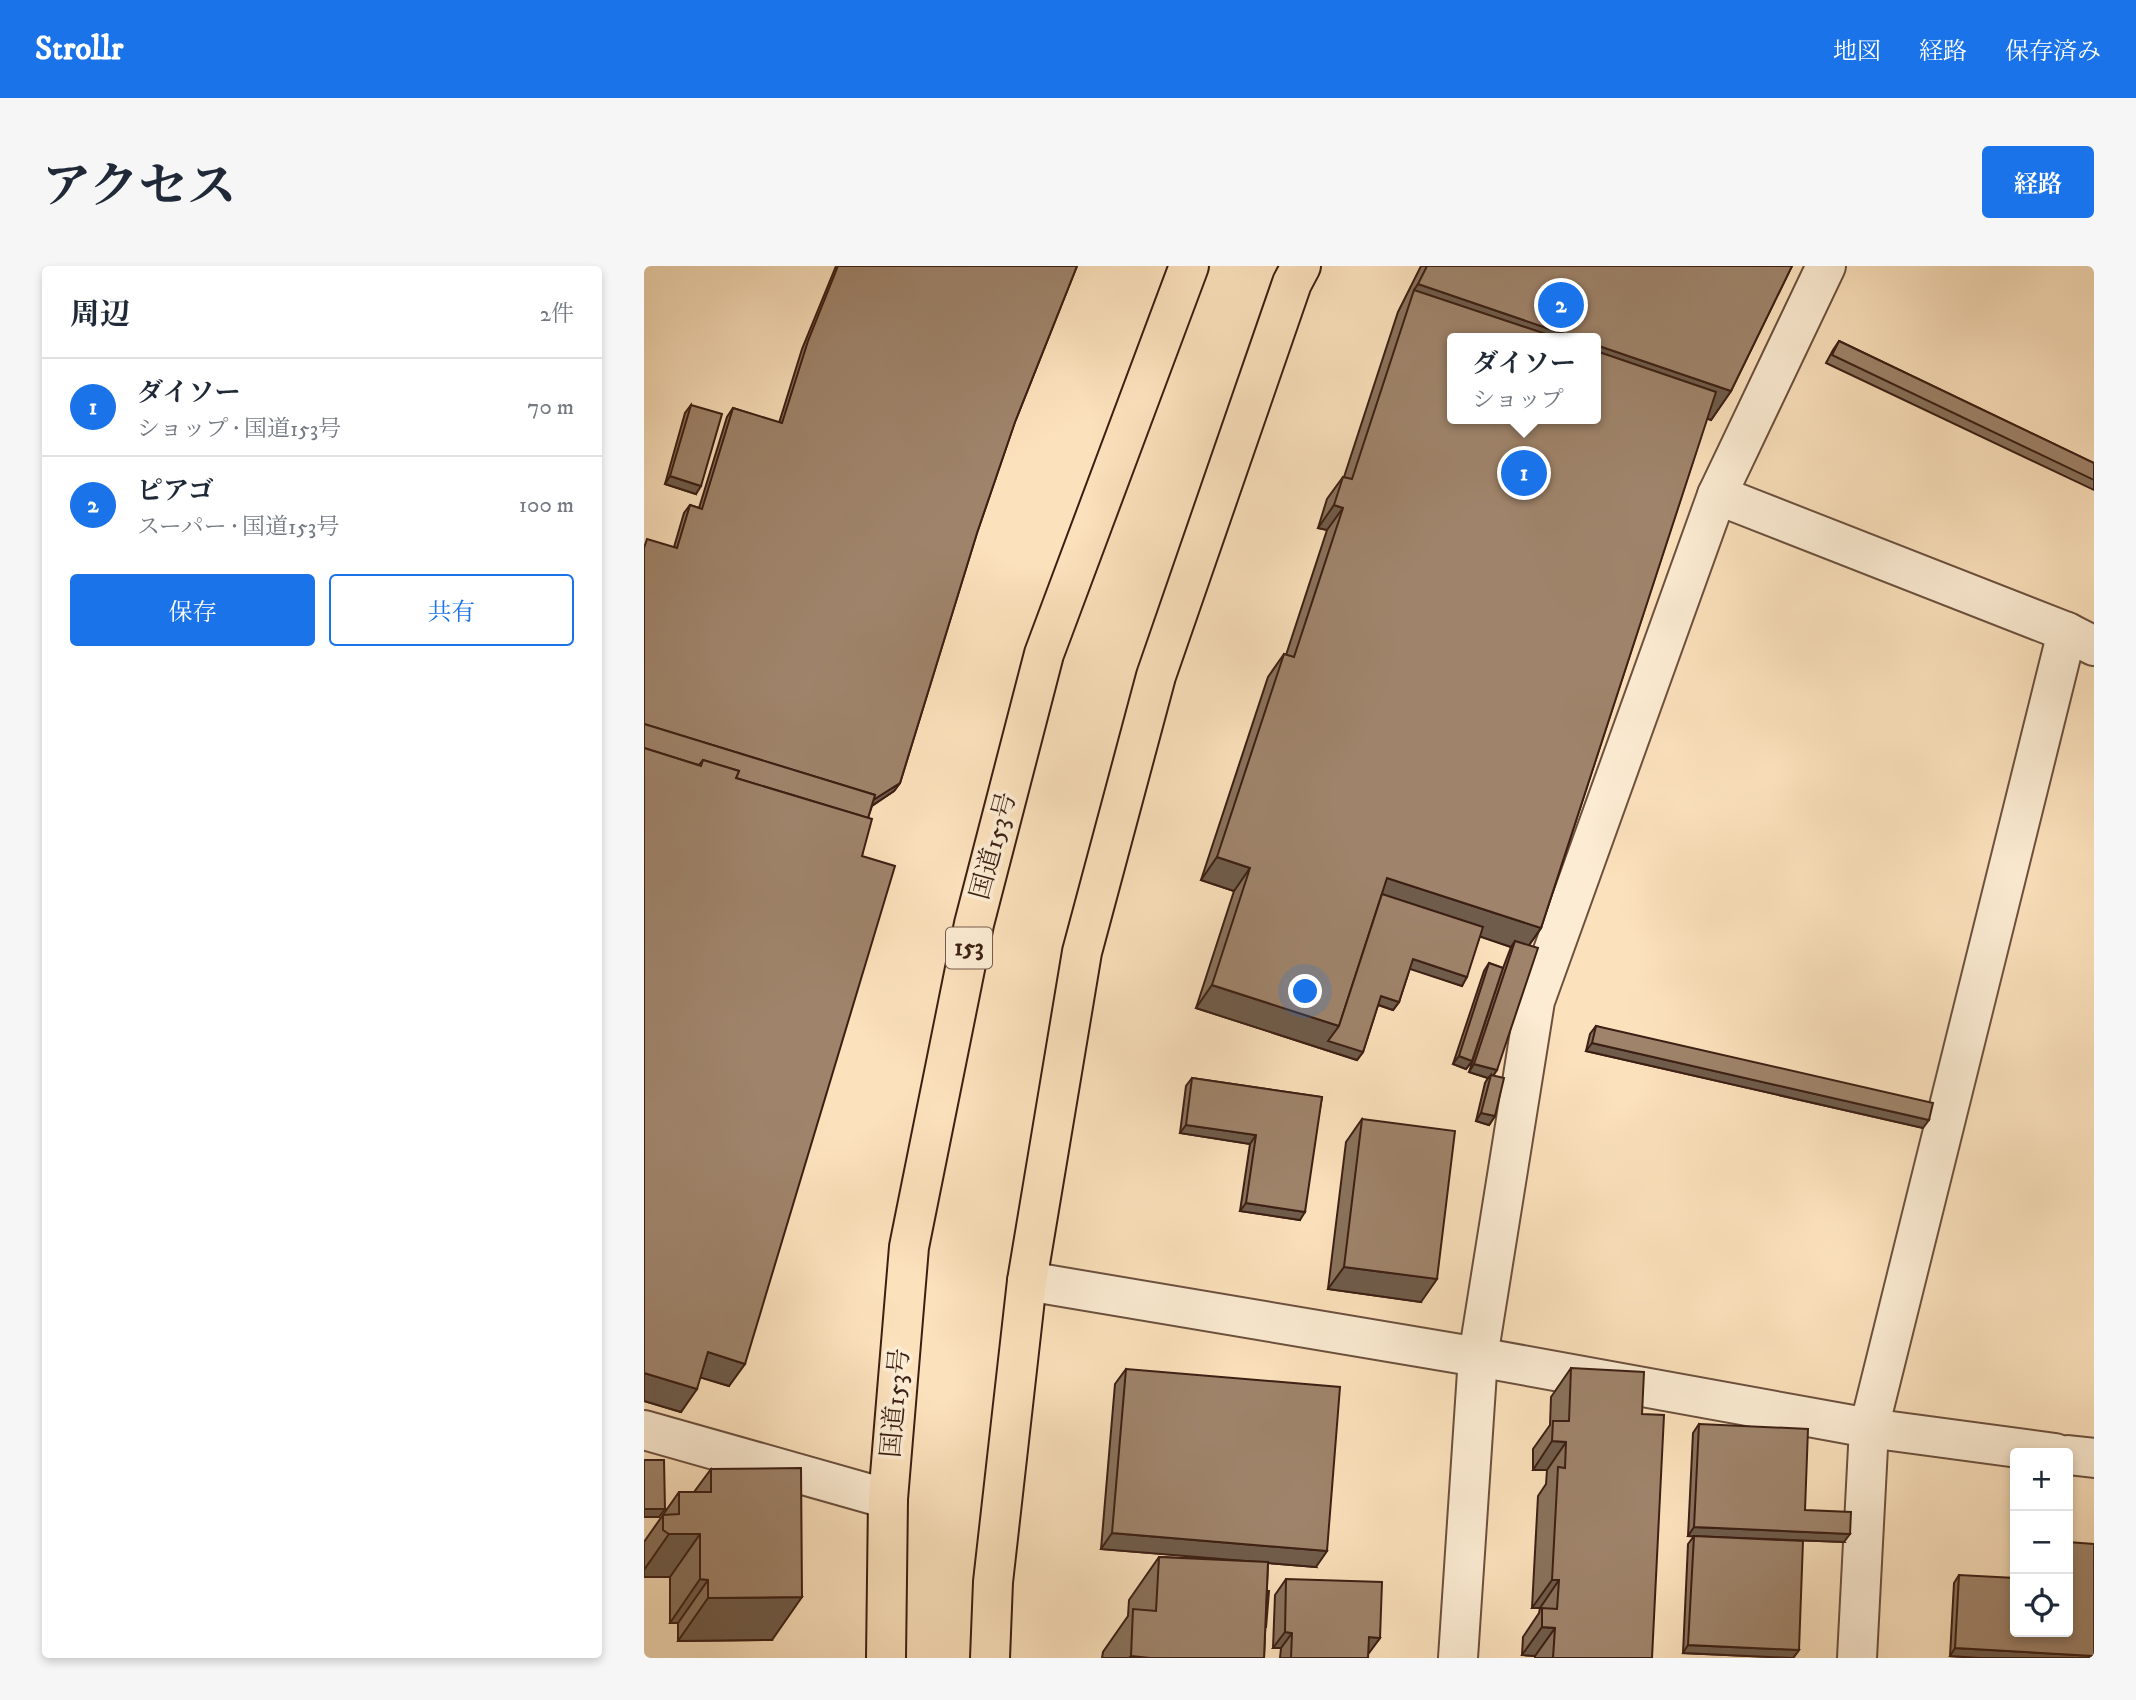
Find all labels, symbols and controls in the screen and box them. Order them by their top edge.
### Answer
text: Strollr [35,29,123,70]
text: 地図 [1833,37,1881,67]
text: 経路 [1919,37,1967,67]
text: 保存済み [2005,37,2101,67]
button: 経路 [1982,146,2094,218]
text: アクセス [42,157,237,219]
pin: 2 [1538,279,1584,331]
text: 周辺 [70,297,130,334]
text: 2件 [540,300,574,329]
popup [1447,333,1601,424]
text: ダイソー [1472,348,1576,381]
text: ダイソー [137,377,240,410]
text: ショップ [1472,386,1564,415]
text: 1 [89,393,97,422]
text: 70 m [527,393,574,422]
text: ショップ · 国道153号 [137,415,341,444]
pin: 1 [1501,447,1547,499]
text: ピアゴ [137,475,214,508]
text: 2 [87,491,99,520]
text: 100 m [519,491,574,520]
text: スーパー · 国道153号 [137,513,339,542]
button: 保存 [70,574,315,646]
button: 共有 [329,574,574,646]
street label: 国道153号 [964,789,1024,903]
road number: 153 [946,928,992,968]
your location [1288,974,1322,1008]
street label: 国道153号 [875,1347,917,1459]
map controls [2010,1448,2073,1637]
button: + [2010,1448,2073,1511]
button: − [2010,1511,2073,1574]
button: locate [2010,1574,2073,1637]

